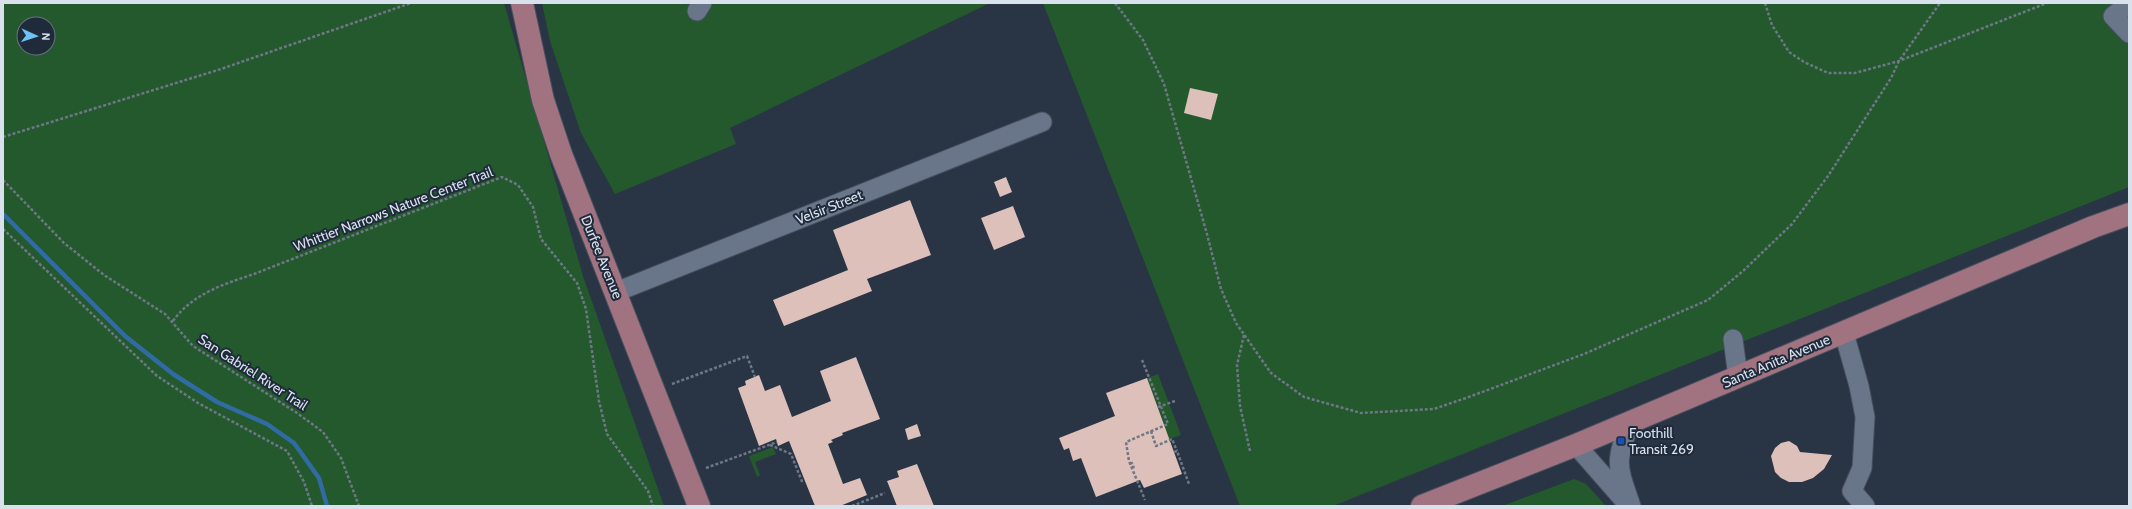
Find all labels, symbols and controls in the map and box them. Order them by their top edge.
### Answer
north arrow [16,16,56,56]
text: N [39,32,53,41]
street label: Whittier Narrows Nature Center Trail [291,162,496,255]
street label: Velsir Street [793,185,865,229]
street label: Durfee Avenue [577,213,627,301]
street label: San Gabriel River Trail [195,330,312,415]
street label: Santa Anita Avenue [1719,330,1833,392]
place label: Foothill Transit 269 [1629,424,1694,458]
marker: Foothill Transit 269 [1616,436,1626,446]

